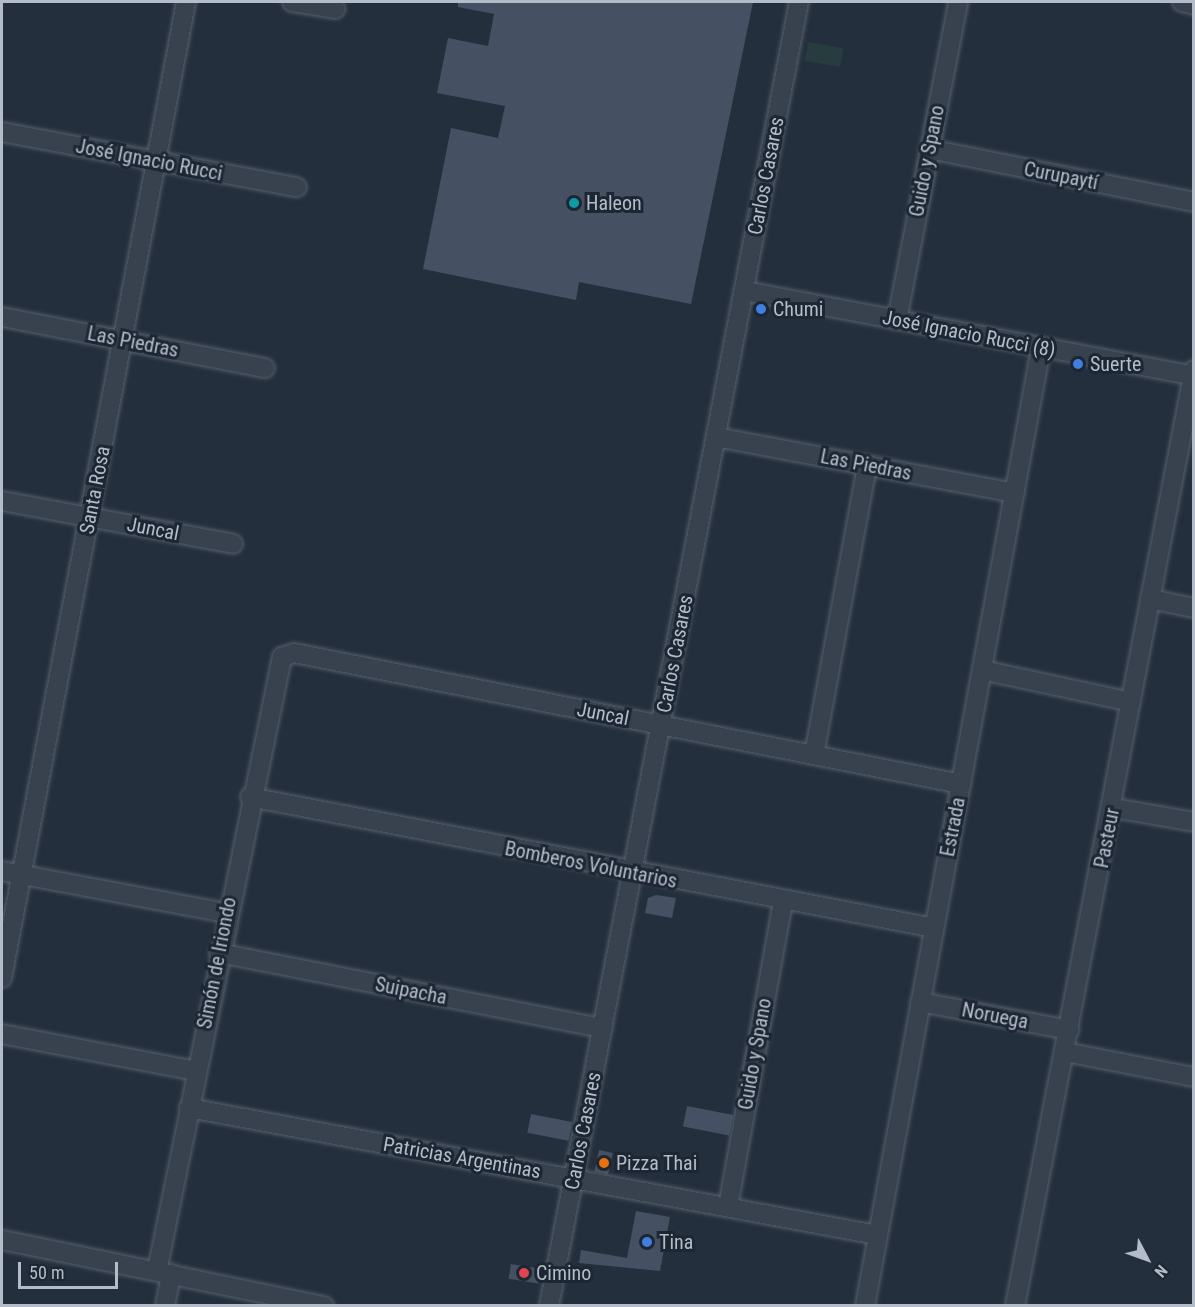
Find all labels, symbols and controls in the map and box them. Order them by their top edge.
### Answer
street label: Guido y Spano [904,103,950,219]
street label: Carlos Casares [743,115,789,237]
street label: José Ignacio Rucci [74,134,224,186]
street label: Curupaytí [1022,157,1100,195]
place label: Haleon [586,191,642,215]
marker: Haleon [567,196,581,210]
place label: Chumi [773,297,823,321]
marker: Chumi [754,302,768,316]
street label: José Ignacio Rucci (8) [880,305,1058,363]
street label: Las Piedras [85,321,181,363]
place label: Suerte [1090,352,1141,376]
marker: Suerte [1071,357,1085,371]
street label: Santa Rosa [75,444,115,536]
street label: Las Piedras [818,444,914,486]
street label: Juncal [125,512,181,546]
street label: Carlos Casares [652,593,698,715]
street label: Juncal [575,697,631,731]
street label: Estrada [936,795,970,859]
street label: Pasteur [1089,806,1125,870]
street label: Bomberos Voluntarios [503,837,679,893]
street label: Simón de Iriondo [192,895,242,1031]
street label: Suipacha [373,972,449,1010]
street label: Guido y Spano [733,996,777,1112]
street label: Noruega [960,998,1030,1034]
street label: Carlos Casares [560,1070,606,1192]
street label: Patricias Argentinas [381,1132,543,1184]
place label: Pizza Thai [616,1151,698,1175]
marker: Pizza Thai [597,1156,611,1170]
north arrow [1117,1229,1177,1289]
place label: Tina [659,1230,693,1254]
marker: Tina [640,1235,654,1249]
scale bar [21,1250,122,1288]
place label: Cimino [536,1261,591,1285]
text: N [1151,1261,1171,1281]
text: 50 m [29,1262,64,1283]
marker: Cimino [517,1266,531,1280]

